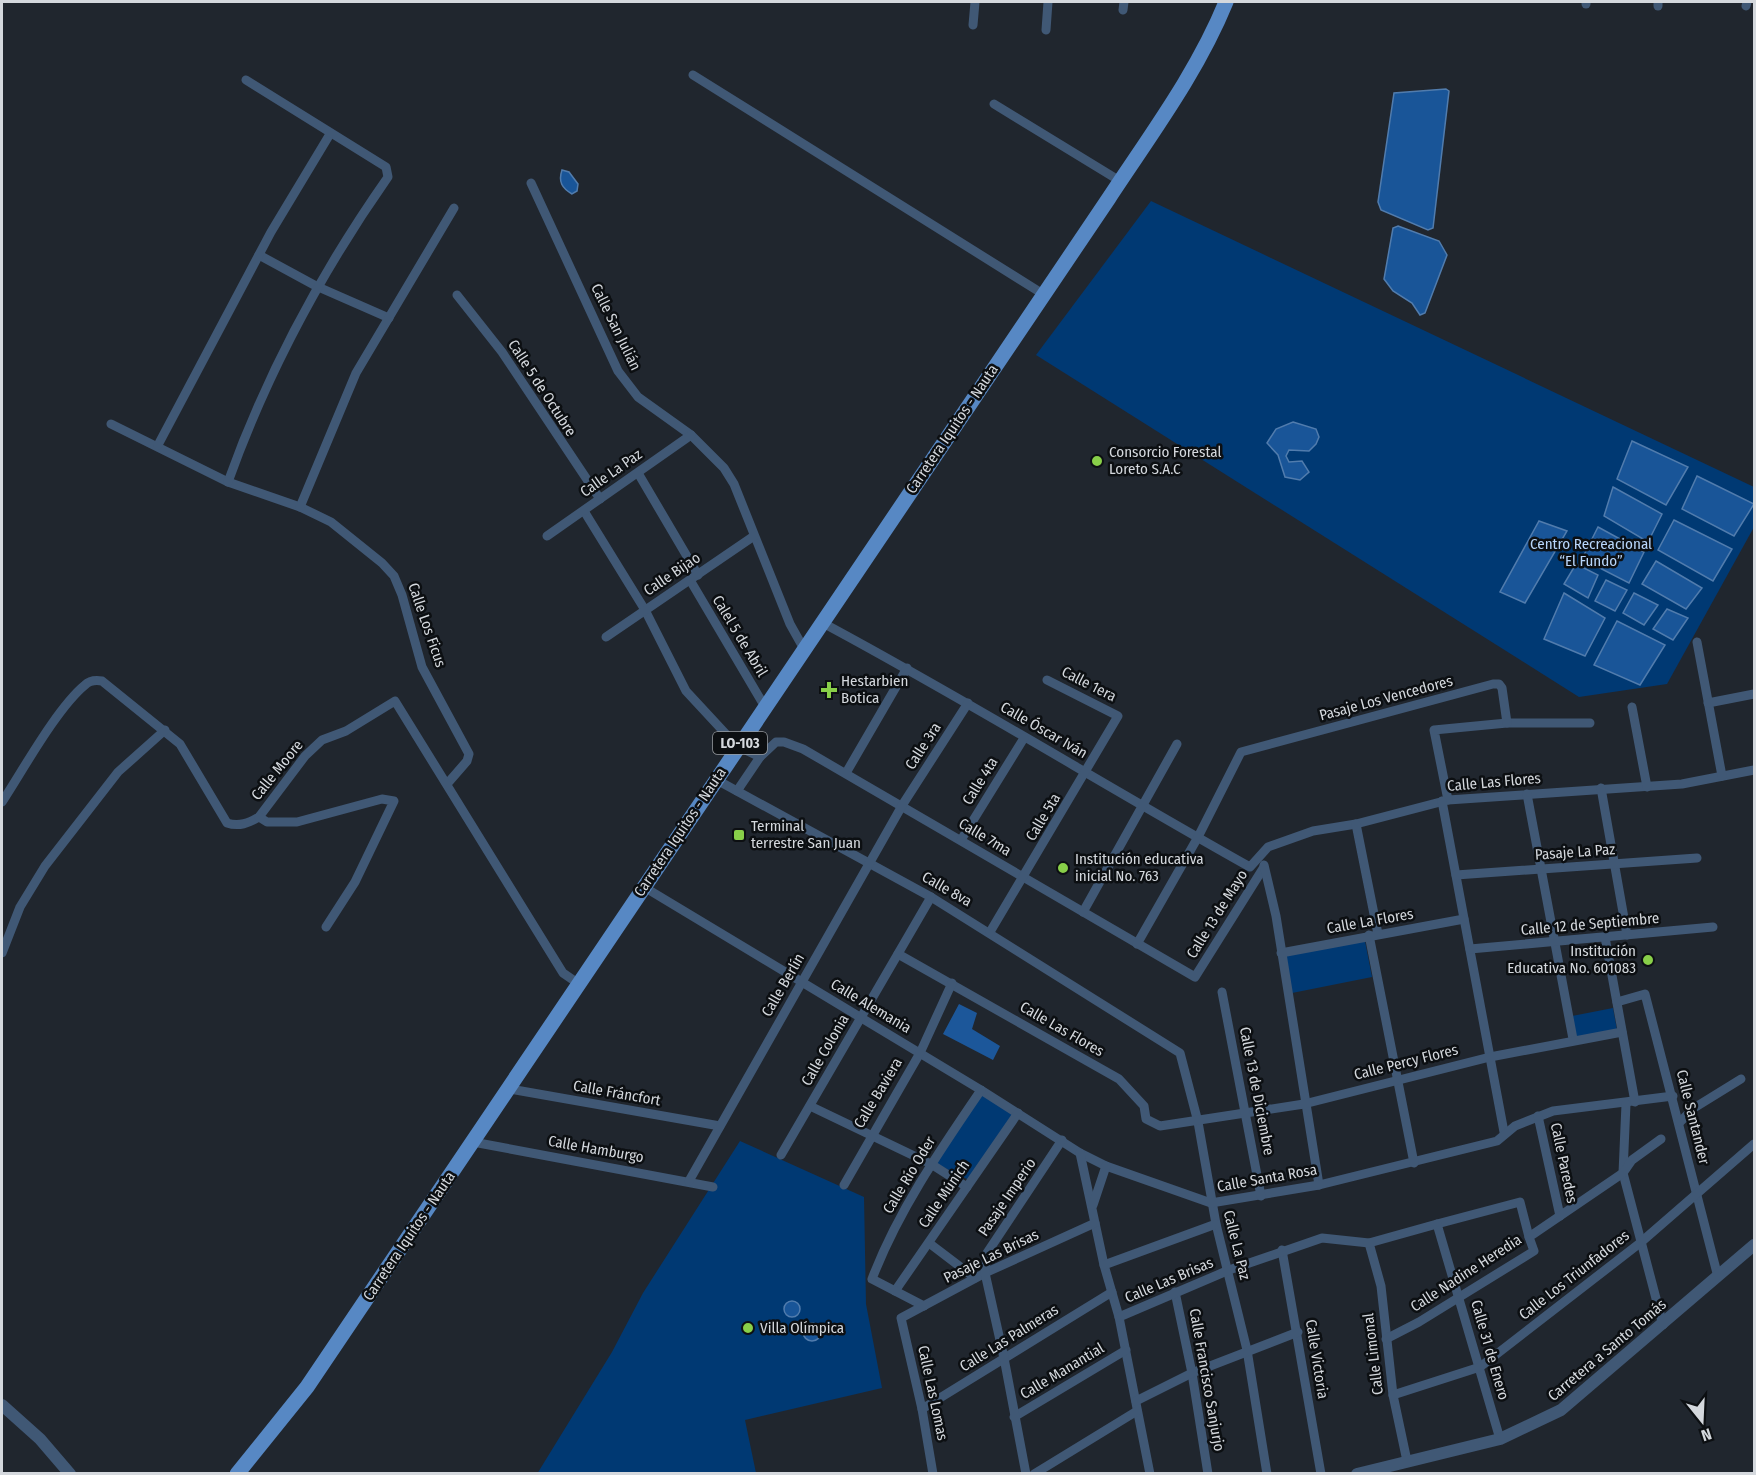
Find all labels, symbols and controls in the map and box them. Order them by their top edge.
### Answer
street label: Calle San Julián [587,281,645,373]
street label: Calle 5 de Octubre [504,336,580,440]
street label: Carretera Iquitos - Nauta [902,361,1002,497]
place label: Consorcio Forestal Loreto S.A.C [1109,443,1221,478]
street label: Calle La Paz [577,445,645,501]
marker: Consorcio Forestal Loreto S.A.C [1090,454,1104,468]
park label: Centro Recreacional “El Fundo” [1530,535,1652,570]
street label: Calle Bijao [640,548,704,599]
street label: Calle Los Ficus [404,580,450,670]
street label: Calel 5 de Abril [709,592,771,680]
street label: Calle 1era [1059,663,1119,705]
place label: Hestarbien Botica [841,672,908,707]
street label: Pasaje Los Vencedores [1317,672,1455,724]
marker: Hestarbien Botica [822,683,836,697]
street label: Calle Óscar Iván [997,698,1091,762]
street label: Calle 3ra [901,719,945,773]
road number: LO-103 [713,732,767,754]
street label: Calle Moore [247,736,307,804]
street label: Calle 4ta [958,754,1002,808]
street label: Carretera Iquitos - Nauta [630,764,730,900]
street label: Calle Las Flores [1446,769,1542,795]
street label: Calle 5ta [1022,790,1064,844]
street label: Calle 7ma [955,814,1015,860]
place label: Terminal terrestre San Juan [751,817,861,852]
marker: Terminal terrestre San Juan [732,828,746,842]
street label: Pasaje La Paz [1534,840,1616,864]
place label: Institución educativa inicial No. 763 [1075,850,1204,885]
marker: Institución educativa inicial No. 763 [1056,861,1070,875]
street label: Calle 13 de Mayo [1183,866,1251,962]
street label: Calle 8va [919,868,975,910]
street label: Calle La Flores [1325,905,1415,937]
street label: Calle 12 de Septiembre [1520,909,1660,939]
place label: Institución Educativa No. 601083 [1507,942,1636,977]
street label: Calle Berlín [758,950,808,1020]
marker: Institución Educativa No. 601083 [1641,953,1655,967]
street label: Calle Alemania [828,975,914,1037]
street label: Calle Las Flores [1017,998,1107,1060]
street label: Calle Colonia [797,1011,853,1089]
street label: Calle 13 de Diciembre [1236,1025,1278,1157]
street label: Calle Percy Flores [1352,1040,1460,1084]
street label: Calle Baviera [850,1055,906,1131]
street label: Calle Santander [1673,1068,1714,1167]
street label: Calle Fráncfort [572,1076,662,1110]
street label: Calle Paredes [1547,1121,1581,1205]
street label: Calle Hamburgo [547,1132,645,1166]
street label: Calle Río Oder [879,1132,939,1217]
street label: Pasaje Imperio [974,1154,1040,1239]
street label: Calle Múnich [915,1157,973,1231]
street label: Calle Santa Rosa [1216,1160,1318,1196]
street label: Carretera Iquitos - Nauta [359,1168,459,1304]
street label: Calle La Paz [1220,1208,1254,1282]
street label: Pasaje Las Brisas [941,1225,1041,1287]
street label: Calle Los Triunfadores [1515,1226,1633,1324]
street label: Calle Nadine Heredia [1407,1230,1525,1316]
street label: Calle Las Brisas [1122,1253,1216,1307]
street label: Carretera a Santo Tomás [1544,1295,1670,1405]
street label: Calle 31 de Enero [1467,1298,1513,1402]
street label: Calle Las Palmeras [956,1300,1062,1376]
street label: Calle Francisco Sanjurjo [1186,1307,1228,1453]
street label: Calle Limonal [1359,1312,1387,1396]
street label: Calle Victoria [1302,1318,1332,1400]
place label: Villa Olímpica [760,1319,844,1337]
marker: Villa Olímpica [741,1321,755,1335]
street label: Calle Manantial [1017,1339,1107,1403]
street label: Calle Las Lomas [914,1344,952,1442]
north arrow [1672,1391,1732,1451]
text: N [1699,1424,1714,1445]

